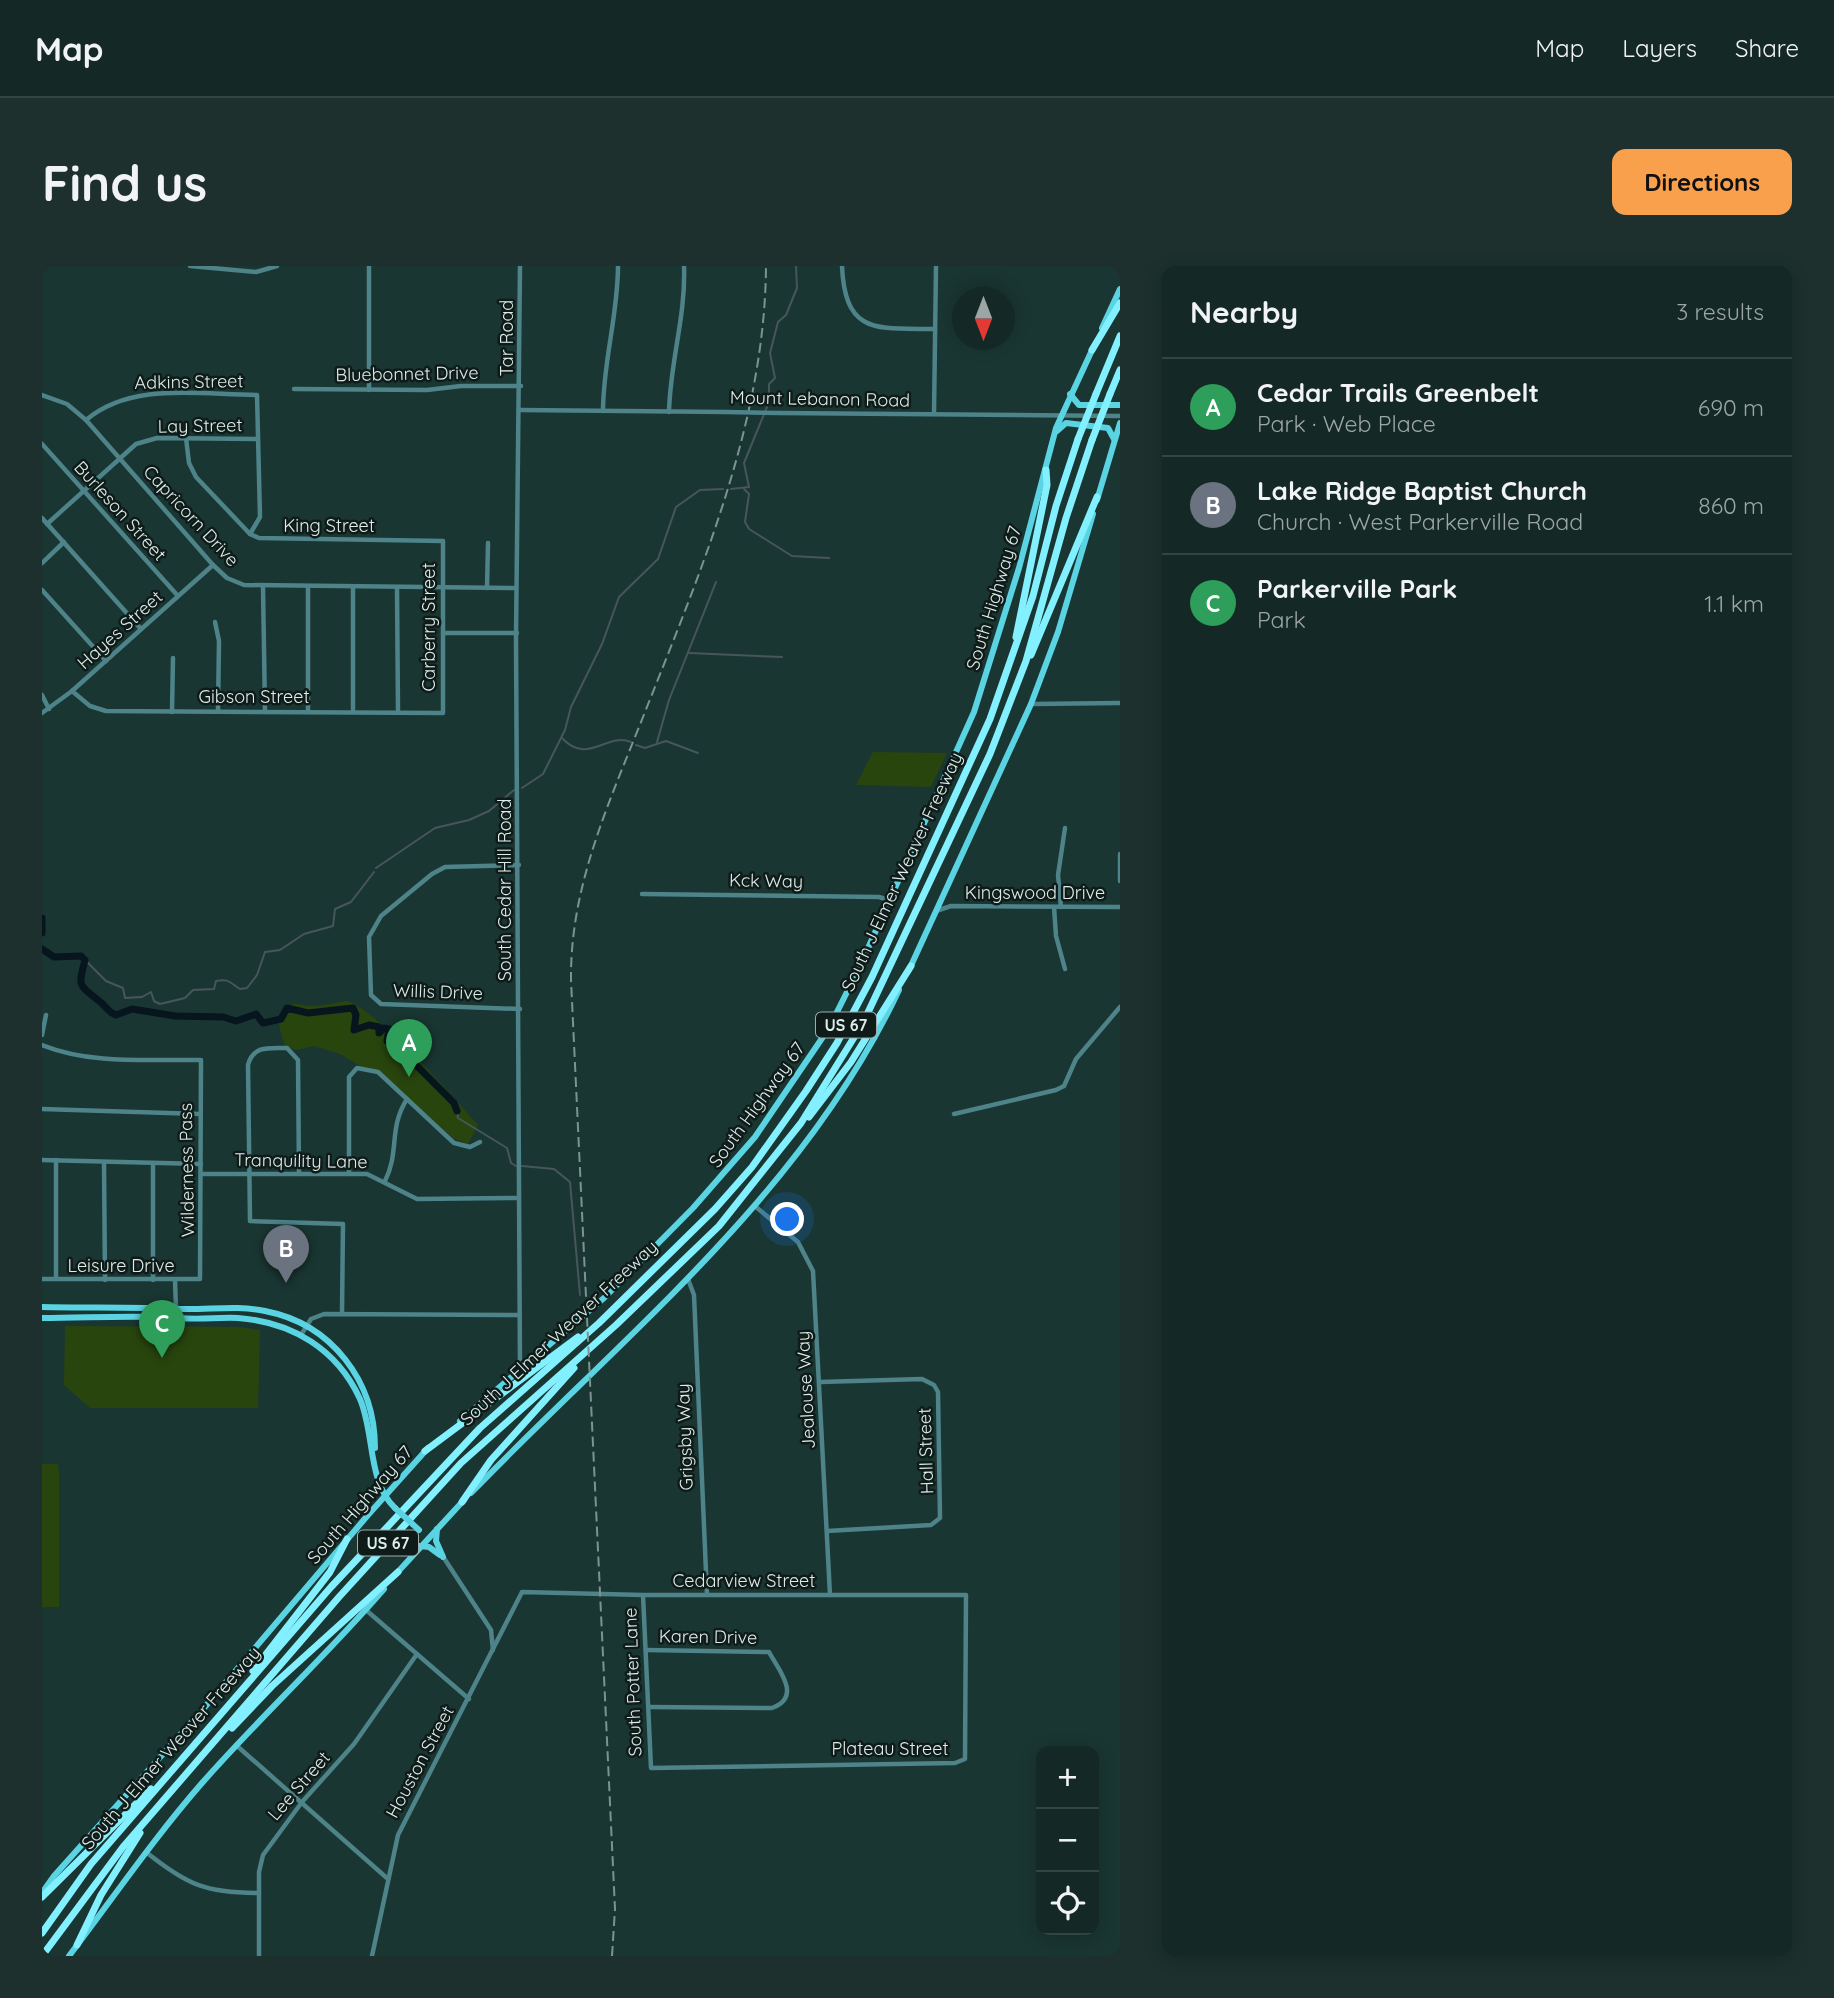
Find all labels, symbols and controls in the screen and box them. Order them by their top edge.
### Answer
text: Map [35,28,103,69]
text: Map [1535,33,1584,63]
text: Layers [1622,33,1697,63]
text: Share [1735,33,1799,63]
button: Directions [1612,149,1792,215]
text: Find us [42,152,207,213]
north arrow [952,287,1015,350]
text: Nearby [1190,293,1298,331]
text: 3 results [1676,297,1764,326]
street label: Tar Road [495,300,518,376]
street label: Bluebonnet Drive [335,361,479,386]
street label: Adkins Street [134,369,244,394]
text: Cedar Trails Greenbelt [1257,376,1539,409]
street label: Mount Lebanon Road [730,385,910,412]
text: A [1206,393,1220,422]
text: 690 m [1698,393,1764,422]
text: Park · Web Place [1257,409,1436,438]
street label: Lay Street [157,413,243,438]
street label: Burleson Street [69,456,171,565]
street label: Capricorn Drive [139,460,244,571]
text: Lake Ridge Baptist Church [1257,474,1587,507]
text: B [1205,491,1221,520]
text: 860 m [1698,491,1764,520]
text: Church · West Parkerville Road [1257,507,1583,536]
street label: King Street [283,514,375,537]
street label: South Highway 67 [961,523,1026,673]
street label: Carberry Street [417,563,440,691]
text: Parkerville Park [1257,572,1457,605]
street label: Hayes Street [72,585,167,674]
text: C [1206,589,1220,618]
text: 1.1 km [1704,589,1764,618]
text: Park [1257,605,1306,634]
street label: Gibson Street [198,685,310,708]
street label: South J Elmer Weaver Freeway [836,748,967,995]
street label: South Cedar Hill Road [493,799,516,981]
street label: Kck Way [729,868,803,893]
street label: Kingswood Drive [965,881,1105,904]
street label: Willis Drive [393,978,483,1005]
road number: US 67 [816,1012,876,1038]
pin: A [386,1019,432,1077]
street label: South Highway 67 [703,1038,810,1172]
street label: Wilderness Pass [174,1103,199,1237]
street label: Tranquility Lane [234,1148,368,1173]
your location [770,1202,804,1236]
pin: B [263,1225,309,1283]
street label: South J Elmer Weaver Freeway [455,1235,662,1430]
street label: Leisure Drive [67,1254,175,1277]
pin: C [139,1300,185,1358]
street label: Jealouse Way [791,1330,820,1450]
street label: Grigsby Way [671,1383,698,1491]
street label: Hall Street [913,1408,938,1495]
street label: South Highway 67 [302,1441,417,1569]
road number: US 67 [358,1530,418,1555]
street label: Cedarview Street [673,1569,815,1592]
street label: South Potter Lane [618,1607,647,1757]
street label: Karen Drive [659,1624,757,1649]
street label: South J Elmer Weaver Freeway [76,1641,265,1854]
street label: Houston Street [380,1702,459,1822]
street label: Plateau Street [831,1737,949,1760]
street label: Lee Street [262,1746,335,1825]
map controls [1036,1746,1099,1935]
button: + [1036,1746,1099,1809]
button: − [1036,1809,1099,1872]
button: locate [1036,1872,1099,1935]

